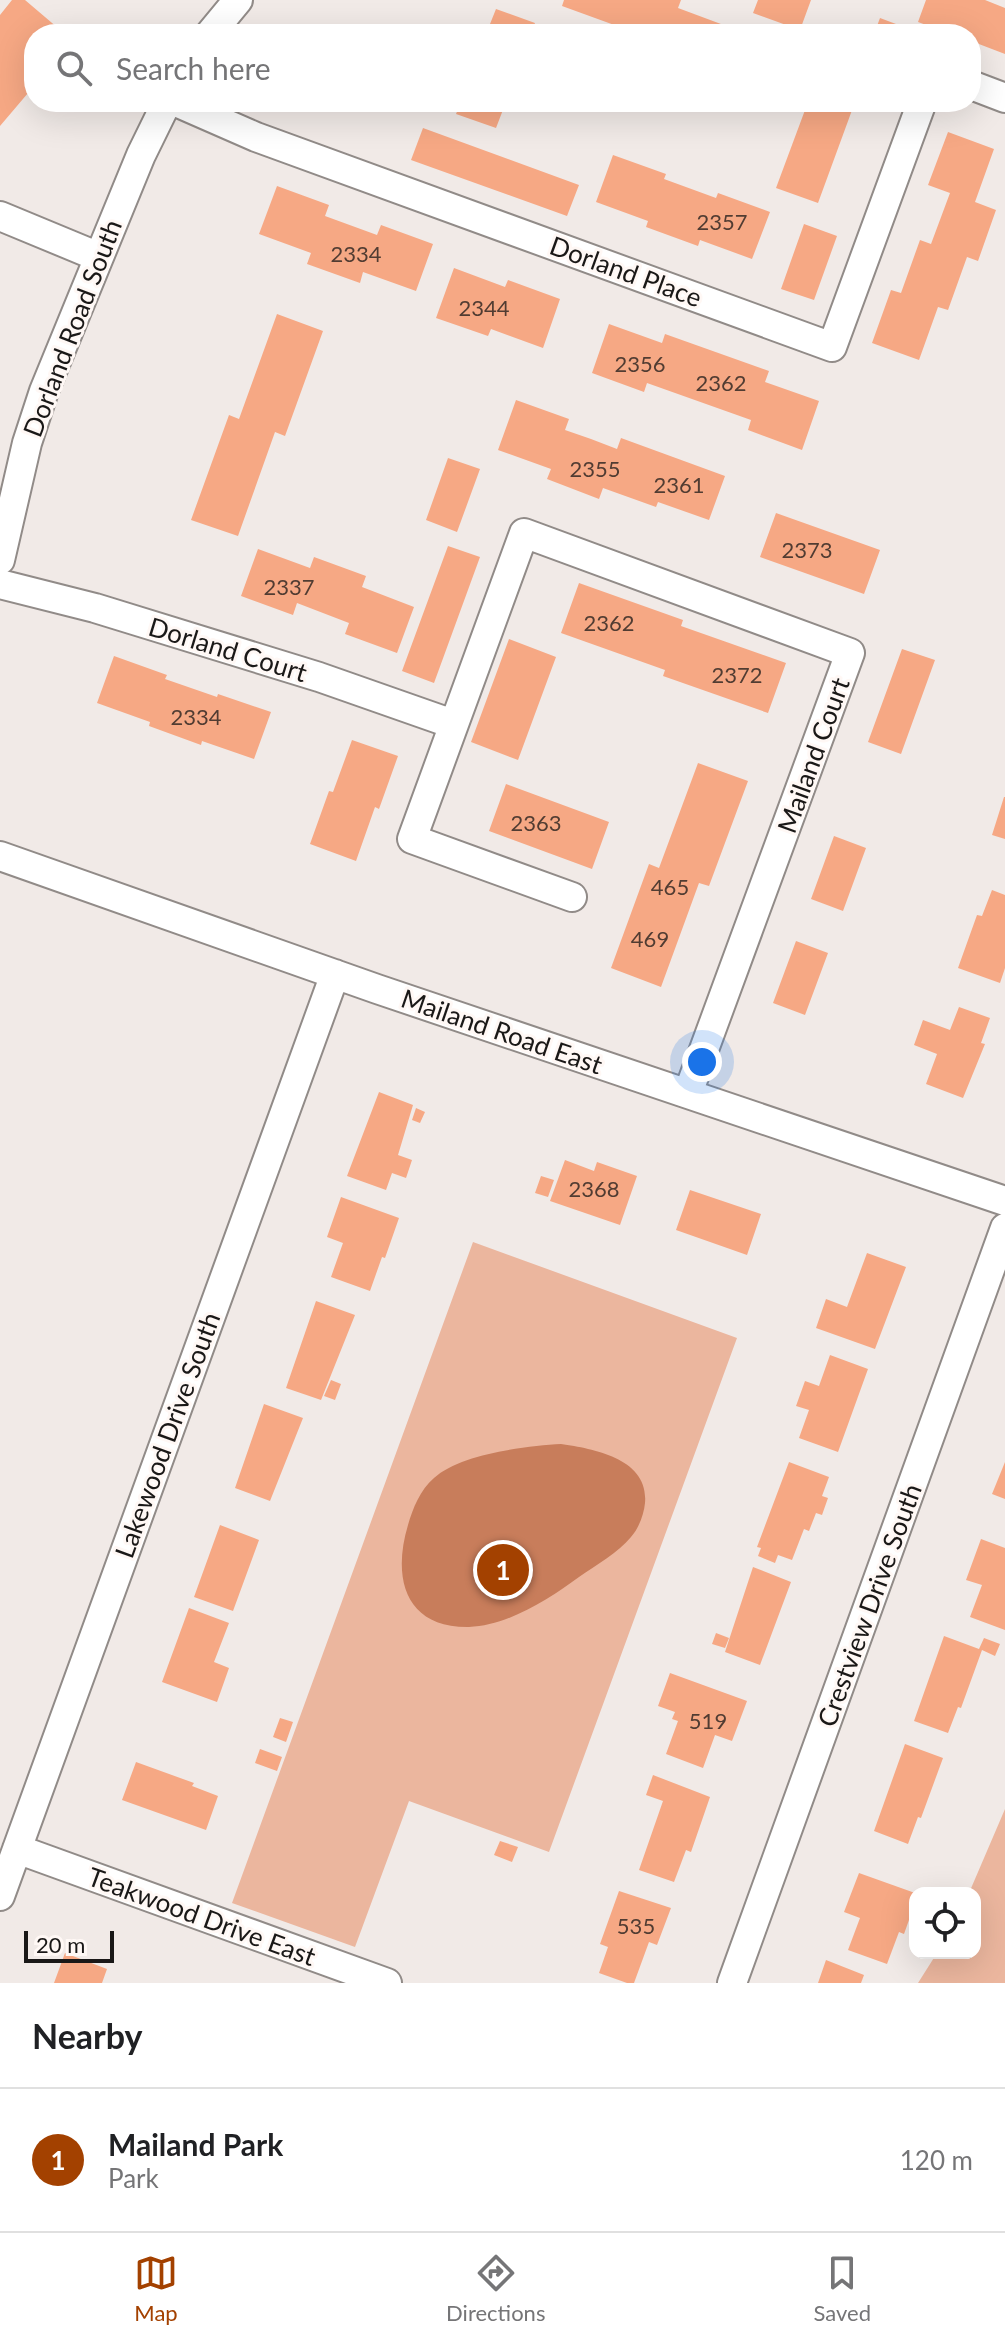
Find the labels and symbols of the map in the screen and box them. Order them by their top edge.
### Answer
house number: 2357 [696,208,748,235]
street label: Dorland Road South [16,215,128,441]
street label: Dorland Place [546,229,706,313]
house number: 2334 [330,240,382,267]
house number: 2344 [458,294,510,321]
house number: 2356 [614,350,666,377]
house number: 2362 [695,369,747,396]
house number: 2355 [569,455,621,482]
house number: 2361 [653,471,705,498]
house number: 2373 [781,536,833,563]
house number: 2337 [263,573,315,600]
house number: 2362 [583,609,635,636]
street label: Dorland Court [145,610,312,688]
house number: 2372 [711,661,763,688]
street label: Mailand Court [770,672,856,837]
house number: 2334 [170,703,222,730]
house number: 2363 [510,809,562,836]
house number: 465 [651,873,689,900]
house number: 469 [631,925,669,952]
street label: Mailand Road East [397,982,607,1081]
your location [682,1042,722,1082]
house number: 2368 [568,1175,620,1202]
street label: Lakewood Drive South [108,1308,226,1562]
street label: Crestview Drive South [810,1479,928,1731]
pin: 1 [477,1540,529,1600]
house number: 519 [689,1707,727,1734]
street label: Teakwood Drive East [84,1860,321,1972]
house number: 535 [617,1912,655,1939]
scale bar [24,1927,114,1963]

